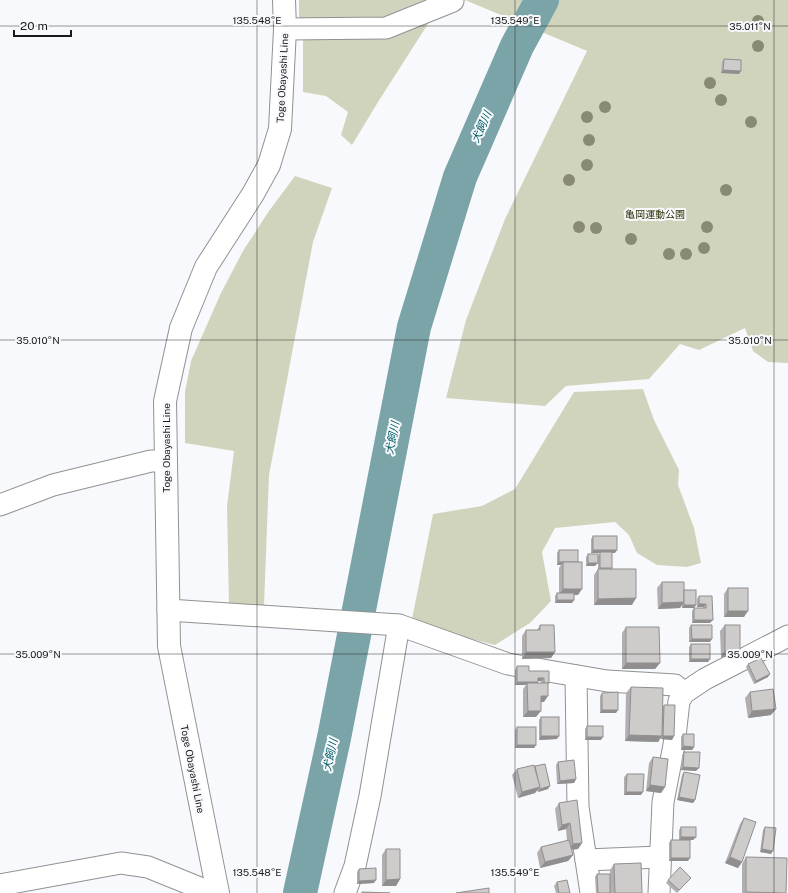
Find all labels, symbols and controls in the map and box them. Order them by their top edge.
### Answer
scale bar [14,12,71,38]
text: 135.548°E [232,14,282,26]
text: 135.549°E [491,14,539,26]
text: 20 m [20,19,48,33]
text: 35.011°N [729,20,771,32]
street label: Toge Obayashi Line [274,33,290,123]
water label: 犬飼川 [469,109,494,145]
park label: 亀岡運動公園 [625,208,685,220]
text: 35.010°N [16,334,60,346]
text: 35.010°N [728,334,772,346]
street label: Toge Obayashi Line [160,403,172,493]
water label: 犬飼川 [383,420,401,455]
text: 35.009°N [15,648,61,660]
text: 35.009°N [727,648,773,660]
street label: Toge Obayashi Line [179,724,208,814]
water label: 犬飼川 [321,737,340,772]
text: 135.548°E [232,866,282,878]
text: 135.549°E [491,866,539,878]

